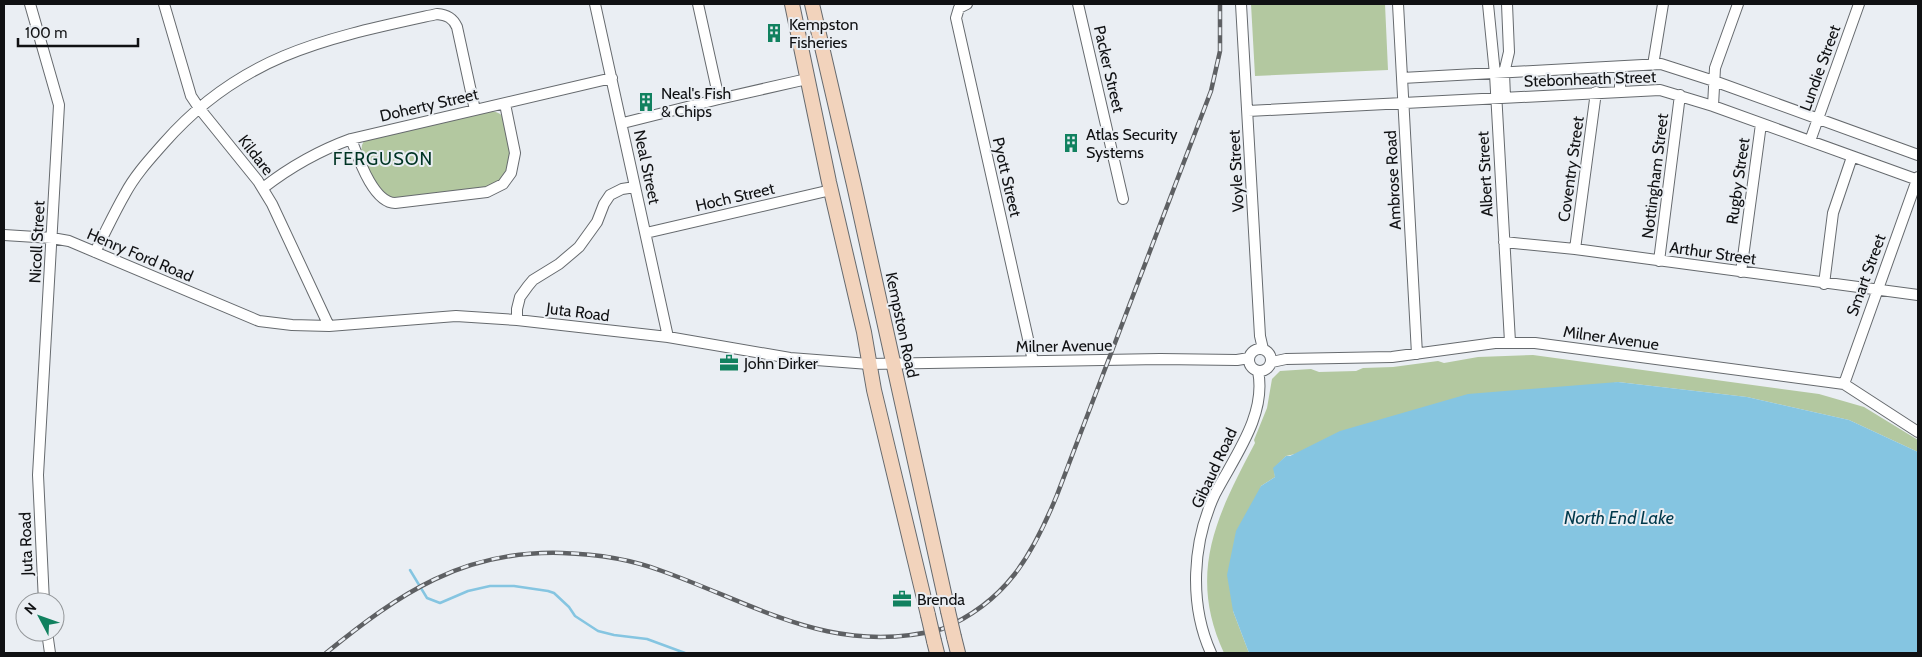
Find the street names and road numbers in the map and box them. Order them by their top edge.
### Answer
street label: Lundie Street [1796,22,1845,114]
street label: Packer Street [1090,24,1128,115]
street label: Stebonheath Street [1523,67,1657,91]
street label: Doherty Street [378,84,481,126]
street label: Nottingham Street [1638,112,1672,240]
street label: Coventry Street [1554,114,1588,223]
street label: Neal Street [630,128,664,206]
street label: Voyle Street [1224,129,1248,213]
street label: Ambrose Road [1381,130,1405,230]
street label: Albert Street [1473,130,1497,217]
street label: Kildare [234,131,278,179]
street label: Pyott Street [989,135,1026,219]
street label: Rugby Street [1723,136,1754,226]
street label: Hoch Street [694,179,777,215]
street label: Nicoll Street [25,200,49,284]
street label: Henry Ford Road [84,224,196,286]
street label: Smart Street [1842,231,1890,319]
street label: Arthur Street [1669,238,1758,269]
street label: Kempston Road [882,270,922,380]
street label: Juta Road [544,299,611,325]
street label: Milner Avenue [1562,322,1660,354]
street label: Milner Avenue [1016,336,1112,356]
street label: Gibaud Road [1187,425,1241,511]
street label: Juta Road [15,512,37,577]

